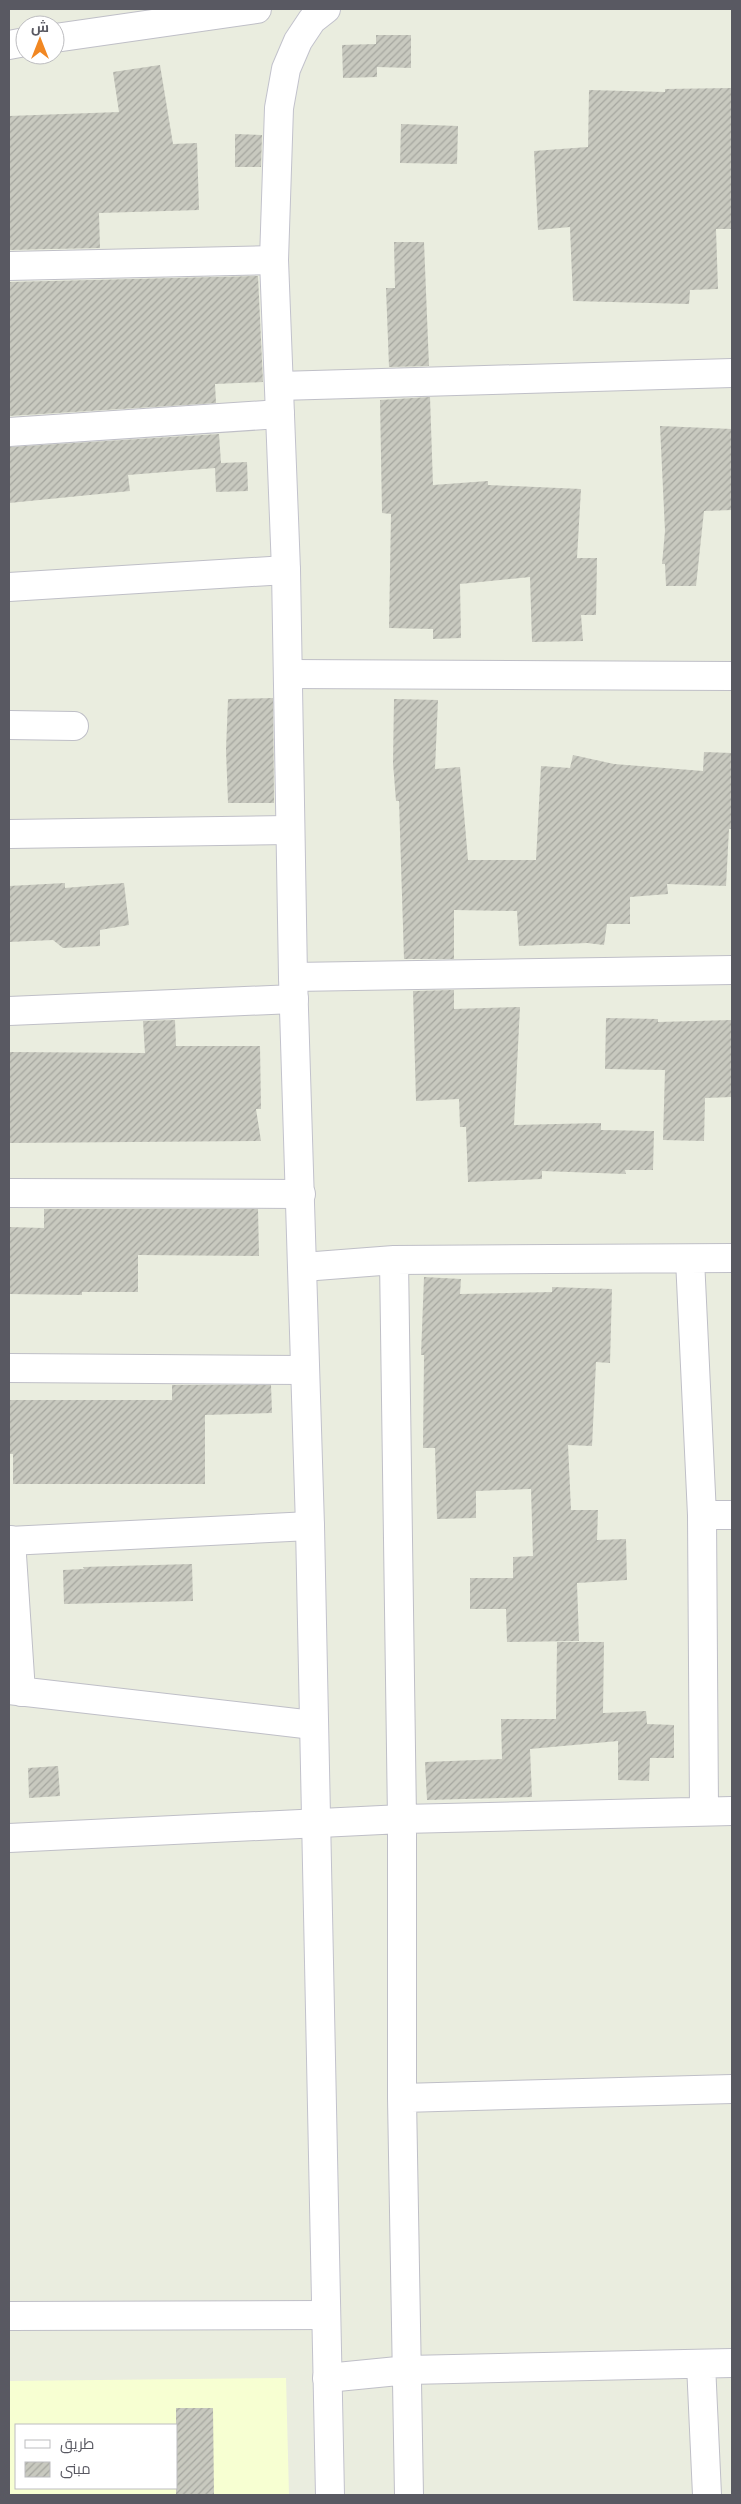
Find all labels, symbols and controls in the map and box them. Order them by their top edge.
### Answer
north arrow [15,15,65,65]
text: ش [31,17,49,37]
legend [15,2424,178,2489]
text: طريق [60,2433,94,2455]
text: مبنى [60,2458,91,2480]

